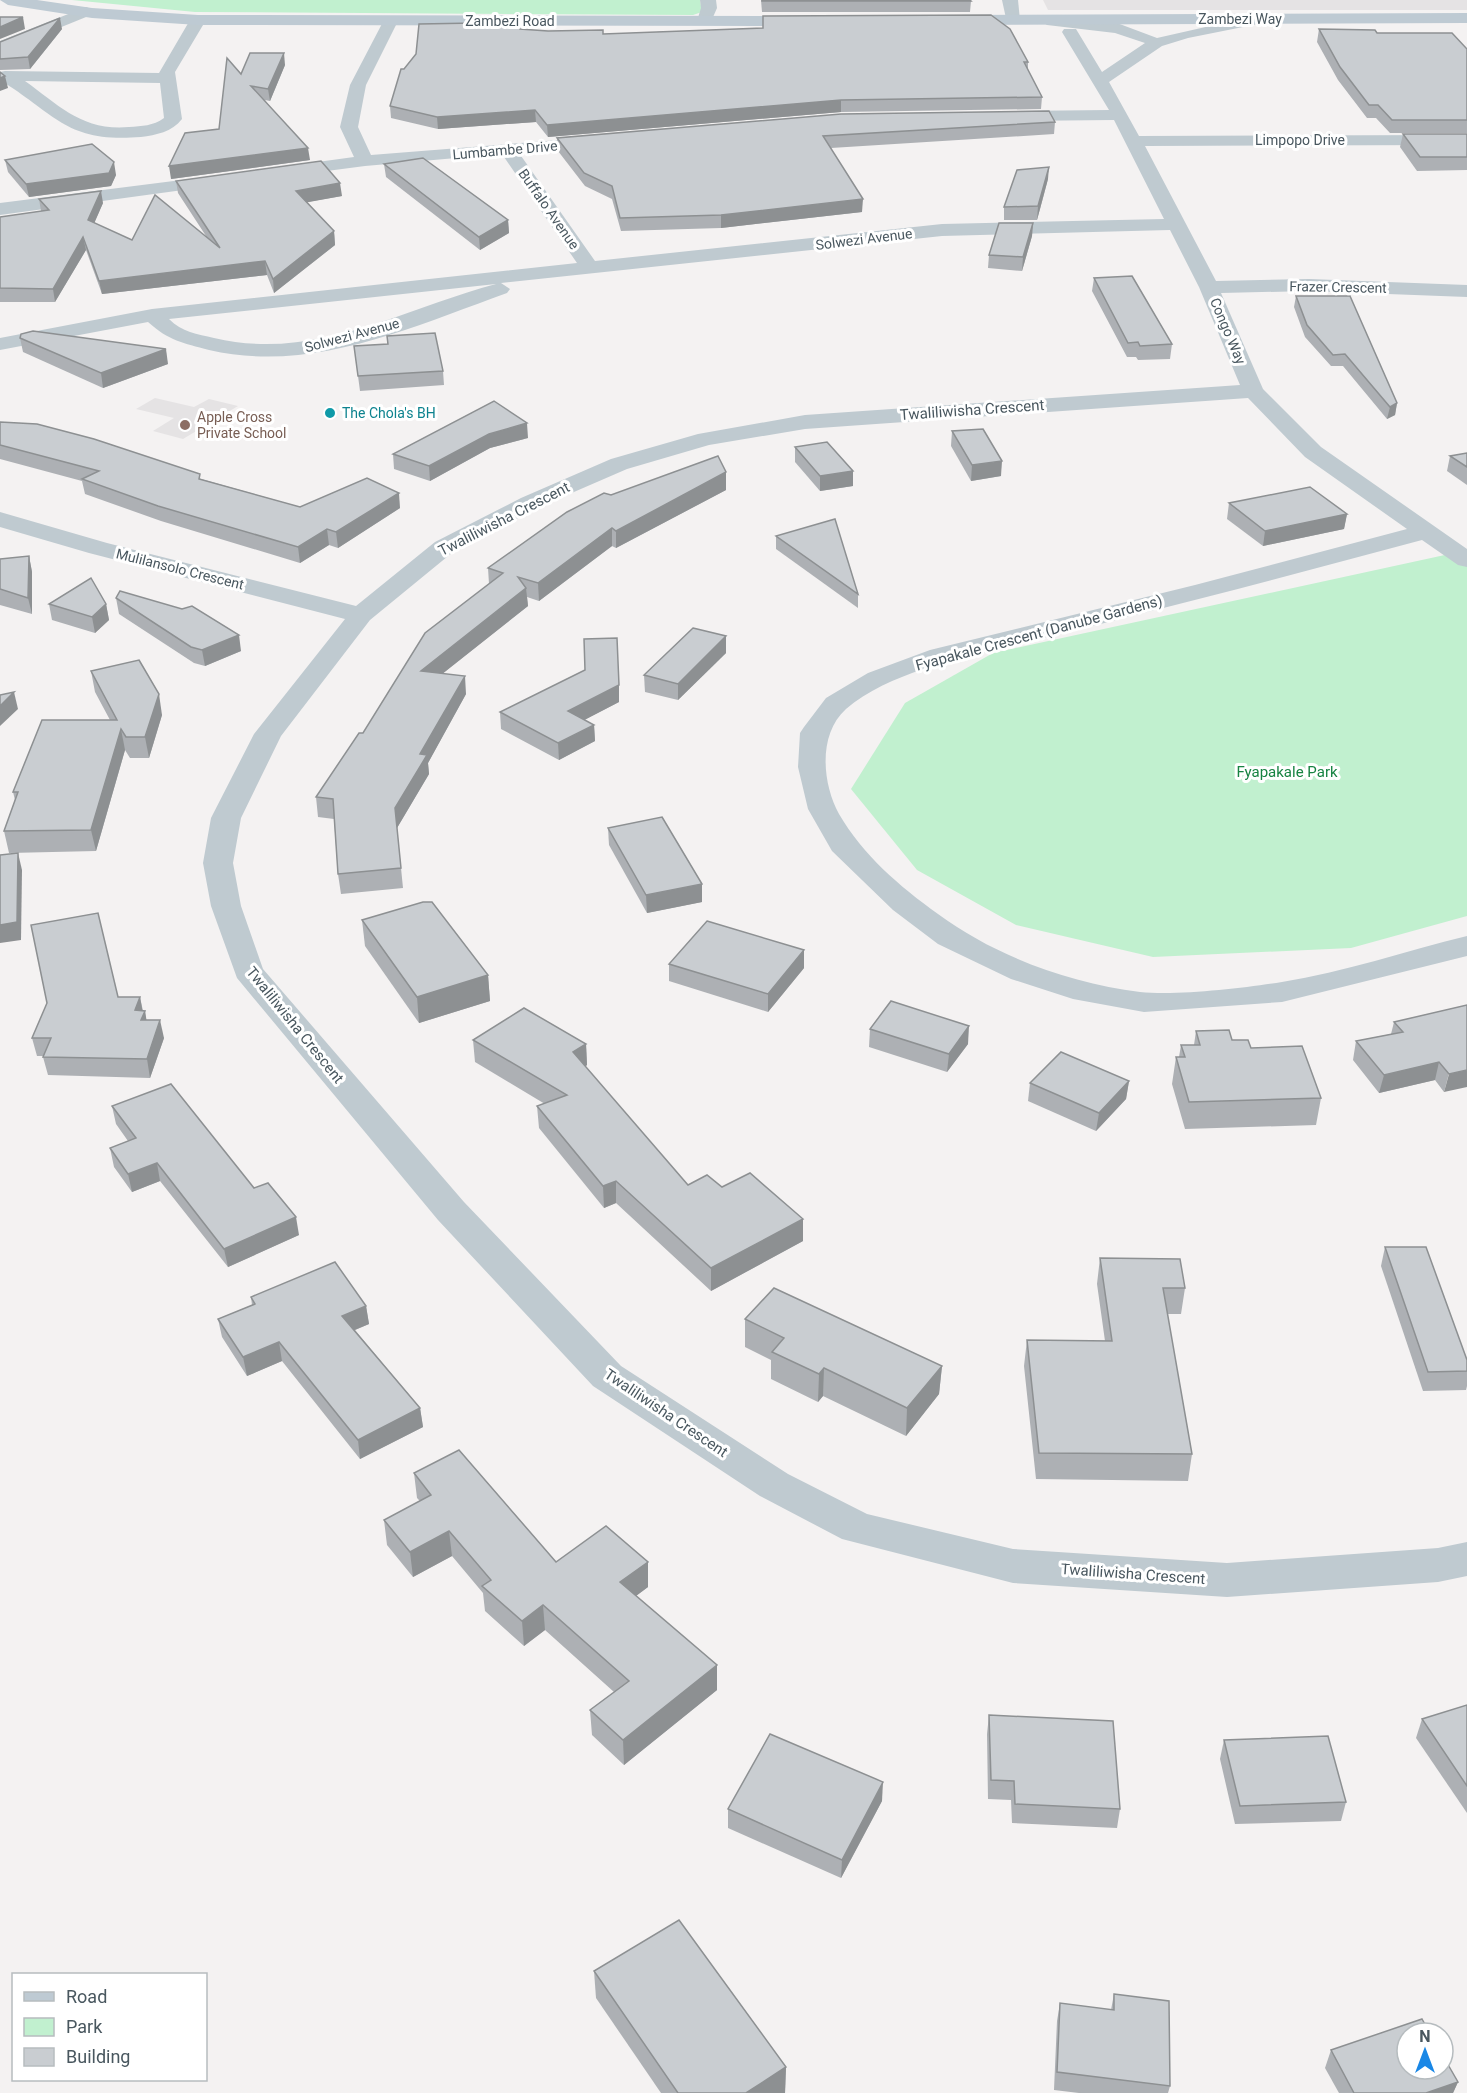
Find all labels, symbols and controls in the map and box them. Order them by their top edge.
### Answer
street label: Zambezi Way [1198,11,1282,27]
street label: Zambezi Road [465,13,555,29]
street label: Limpopo Drive [1255,132,1345,148]
street label: Lumbambe Drive [452,137,558,163]
street label: Buffalo Avenue [515,166,583,252]
street label: Solwezi Avenue [815,225,913,253]
street label: Frazer Crescent [1289,278,1387,296]
street label: Congo Way [1207,295,1249,367]
street label: Solwezi Avenue [303,315,401,355]
street label: Twaliliwisha Crescent [899,396,1045,424]
place label: The Chola's BH [342,405,436,421]
marker: The Chola's BH [323,406,337,420]
place label: Apple Cross Private School [197,409,286,441]
marker: Apple Cross Private School [178,418,192,432]
street label: Twaliliwisha Crescent [435,478,573,560]
street label: Mulilansolo Crescent [115,545,246,593]
street label: Fyapakale Crescent (Danube Gardens) [914,591,1164,675]
park label: Fyapakale Park [1236,763,1338,781]
street label: Twaliliwisha Crescent [242,963,348,1087]
street label: Twaliliwisha Crescent [601,1365,731,1461]
street label: Twaliliwisha Crescent [1060,1560,1206,1588]
legend [12,1973,207,2081]
text: Road [66,1986,107,2007]
text: Park [66,2016,103,2037]
north arrow [1395,2021,1455,2081]
text: N [1419,2027,1431,2046]
text: Building [66,2046,130,2067]

